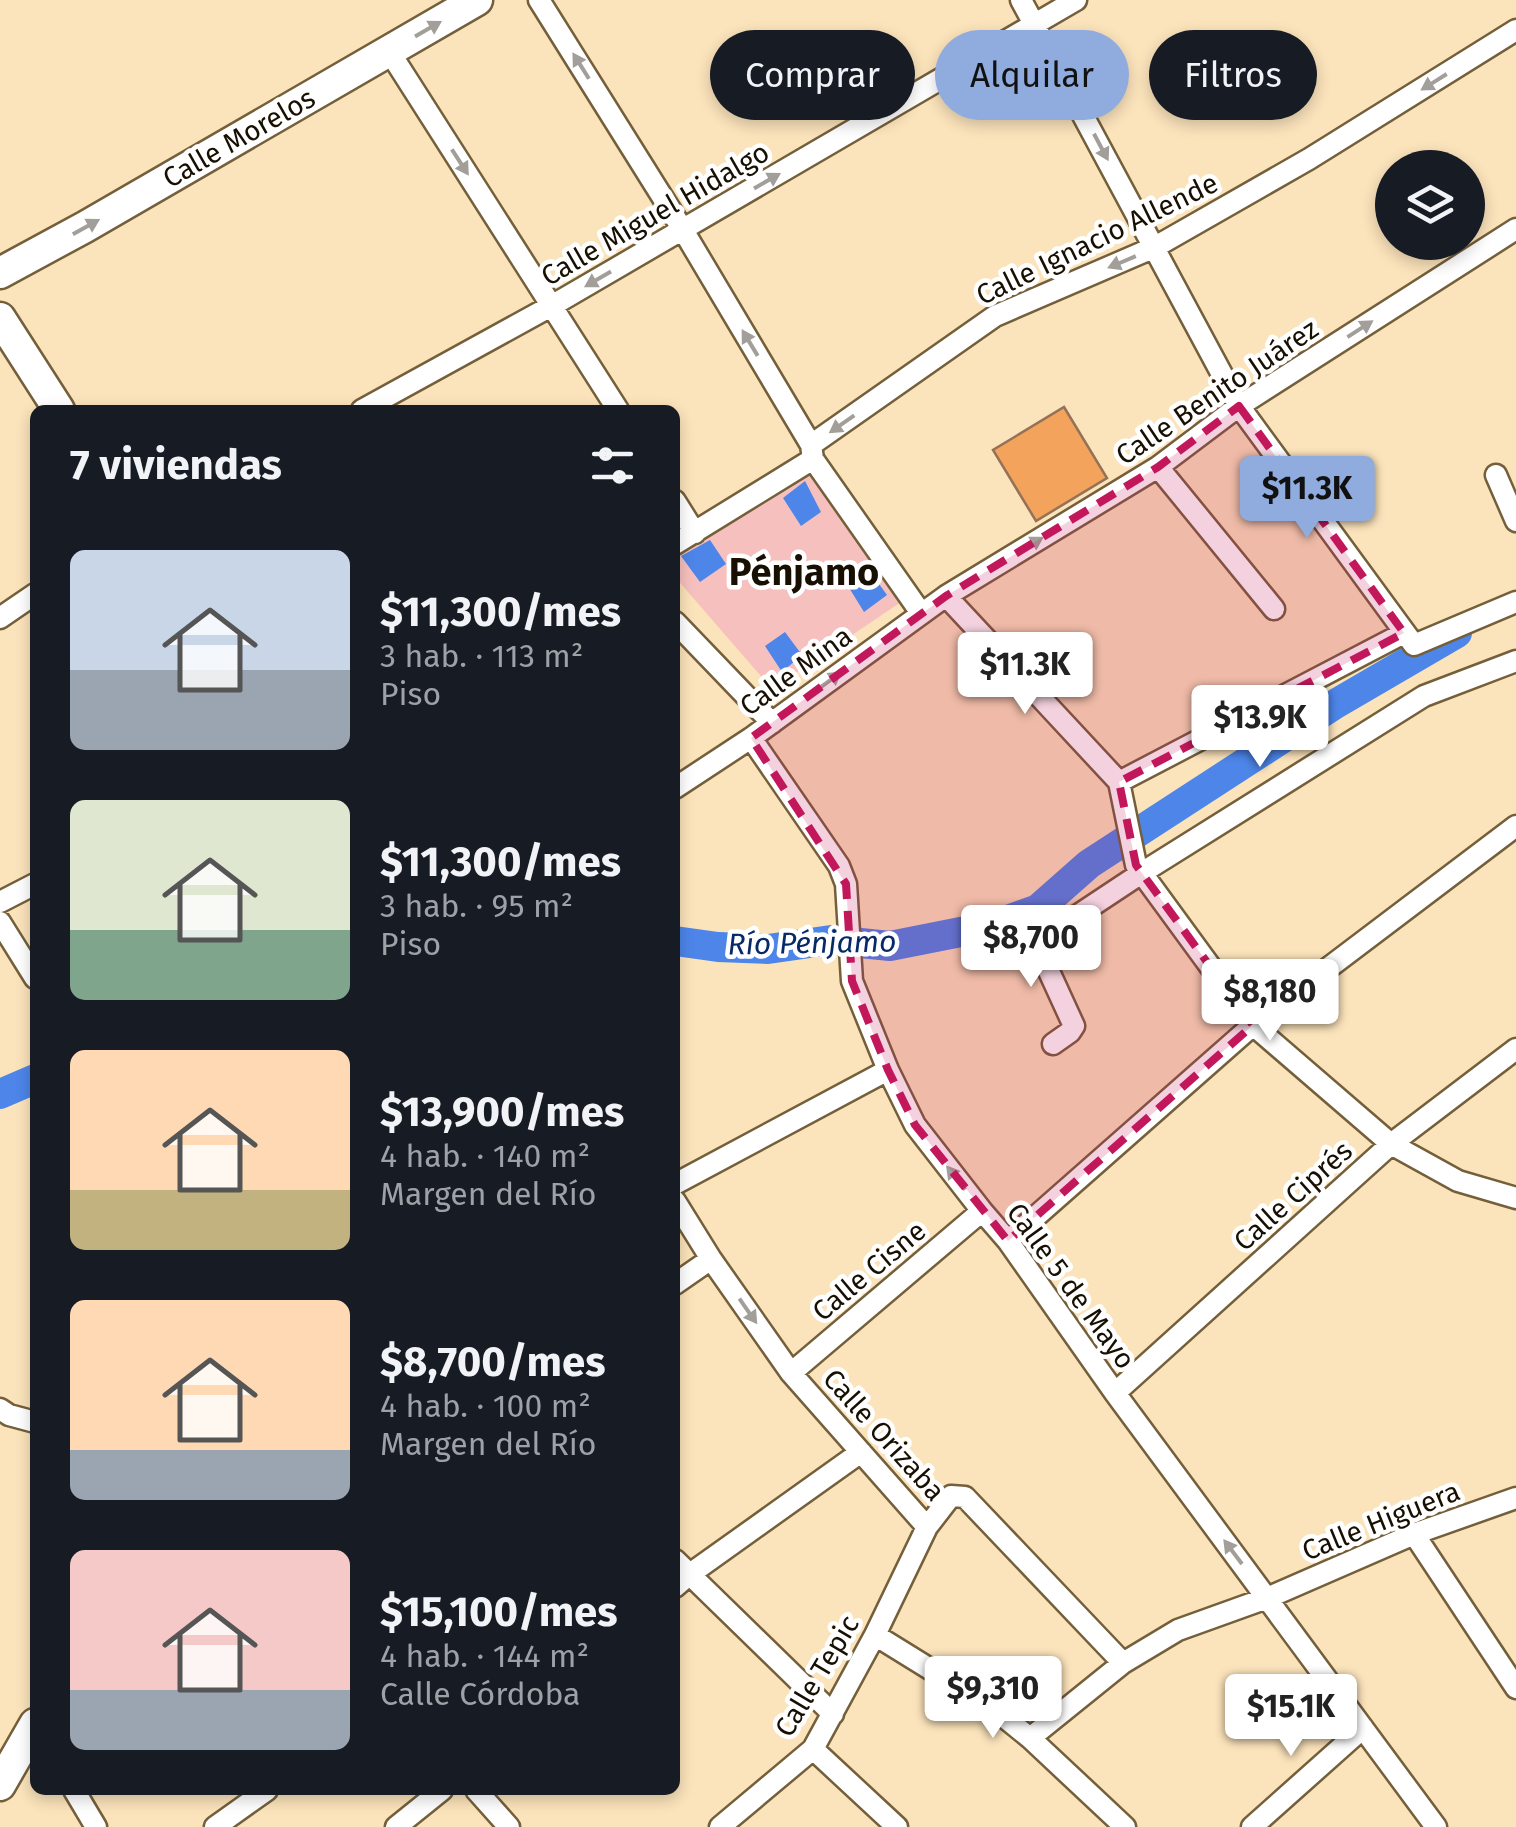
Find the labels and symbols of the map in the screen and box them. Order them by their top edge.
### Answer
one-way arrow [413,20,442,37]
one-way arrow [572,52,590,80]
one-way arrow [1420,73,1448,91]
street label: Calle Morelos [157,81,321,195]
one-way arrow [1092,133,1109,162]
street label: Calle Miguel Hidalgo [535,135,775,293]
one-way arrow [451,149,469,176]
street label: Calle Ignacio Allende [971,166,1223,312]
one-way arrow [753,172,781,190]
one-way arrow [72,218,100,236]
one-way arrow [1107,254,1137,270]
one-way arrow [584,269,612,287]
street label: Calle Benito Juárez [1110,312,1324,472]
one-way arrow [1346,320,1374,338]
one-way arrow [742,329,759,357]
one-way arrow [829,413,855,433]
pin: $11.3K [1226,456,1388,541]
one-way arrow [1016,537,1044,554]
district label: Pénjamo [729,549,879,595]
street label: Calle Mina [733,619,859,723]
pin: $11.3K [944,632,1106,717]
one-way arrow [816,671,843,691]
pin: $13.9K [1179,685,1341,770]
pin: $8,700 [950,905,1112,990]
water label: Río Pénjamo [727,924,897,962]
pin: $8,180 [1189,959,1351,1044]
street label: Calle Ciprés [1227,1134,1359,1258]
one-way arrow [946,1165,967,1191]
street label: Calle 5 de Mayo [1000,1197,1142,1375]
street label: Calle Cisne [806,1214,932,1328]
one-way arrow [738,1298,757,1325]
street label: Calle Orizaba [816,1362,952,1508]
street label: Calle Higuera [1297,1474,1465,1568]
one-way arrow [1223,1539,1243,1565]
street label: Calle Tepic [768,1609,866,1743]
pin: $9,310 [912,1656,1074,1741]
pin: $15.1K [1210,1674,1372,1759]

